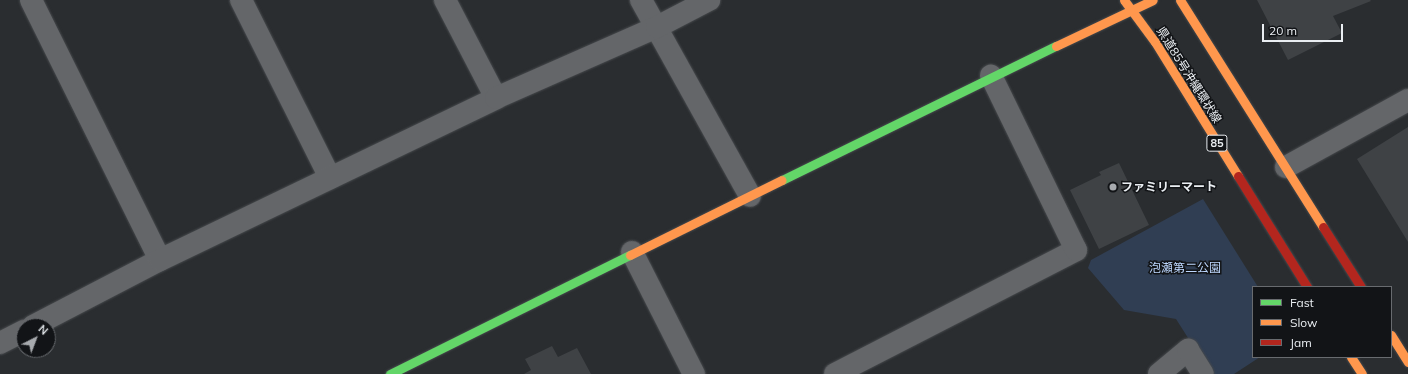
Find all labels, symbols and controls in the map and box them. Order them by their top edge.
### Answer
scale bar [1264,16,1345,42]
text: 20 m [1269,23,1297,38]
street label: 県道85号沖縄環状線 [1154,24,1224,126]
road number: 85 [1206,134,1228,152]
place label: ファミリーマート [1121,180,1217,194]
marker: ファミリーマート [1108,182,1118,192]
park label: 泡瀬第二公園 [1149,261,1221,275]
legend [1252,286,1392,358]
text: Fast [1290,295,1314,310]
text: Slow [1290,315,1318,330]
north arrow [16,318,56,358]
text: N [36,322,51,338]
text: Jam [1290,335,1312,350]

